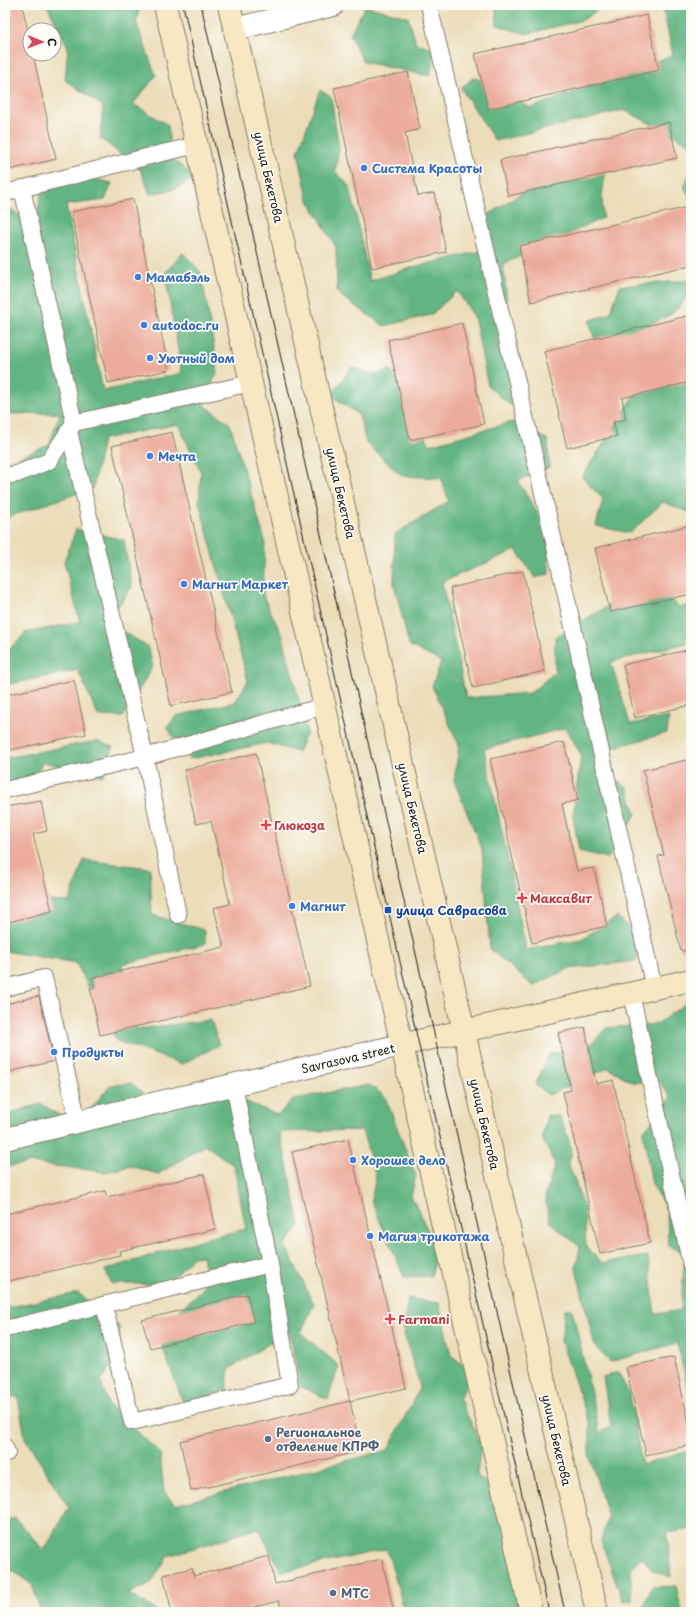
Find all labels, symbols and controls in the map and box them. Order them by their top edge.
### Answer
north arrow [22,22,62,62]
text: С [44,38,61,46]
street label: улица Бекетова [250,130,288,225]
place label: Система Красоты [372,159,482,177]
marker: Система Красоты [359,163,369,173]
place label: Мамабэль [146,268,211,286]
marker: Мамабэль [133,272,143,282]
place label: autodoc.ru [152,316,219,334]
marker: autodoc.ru [139,320,149,330]
place label: Уютный дом [157,349,235,367]
marker: Уютный дом [145,353,155,363]
street label: улица Бекетова [322,446,360,541]
place label: Мечта [158,447,197,465]
marker: Мечта [145,451,155,461]
place label: Магнит Маркет [192,575,289,593]
marker: Магнит Маркет [179,579,189,589]
street label: улица Бекетова [394,761,432,856]
place label: Глюкоза [274,816,325,834]
marker: Глюкоза [261,820,271,830]
place label: Максавит [530,889,593,907]
marker: Максавит [517,893,527,903]
place label: Магнит [300,897,346,915]
marker: Магнит [287,901,297,911]
place label: улица Саврасова [396,901,507,919]
marker: улица Саврасова [383,905,393,915]
street label: Savrasova street [299,1038,397,1078]
place label: Продукты [62,1043,124,1061]
marker: Продукты [49,1047,59,1057]
street label: улица Бекетова [466,1077,504,1172]
place label: Хорошее дело [361,1151,446,1169]
marker: Хорошее дело [348,1155,358,1165]
place label: Магия трикотажа [378,1227,490,1245]
marker: Магия трикотажа [365,1231,375,1241]
place label: Farmani [398,1310,450,1328]
marker: Farmani [385,1314,395,1324]
street label: улица Бекетова [538,1393,576,1488]
place label: Региональное отделение КПРФ [276,1423,379,1455]
marker: Региональное отделение КПРФ [263,1434,273,1444]
place label: МТС [341,1584,369,1602]
marker: МТС [328,1588,338,1598]

